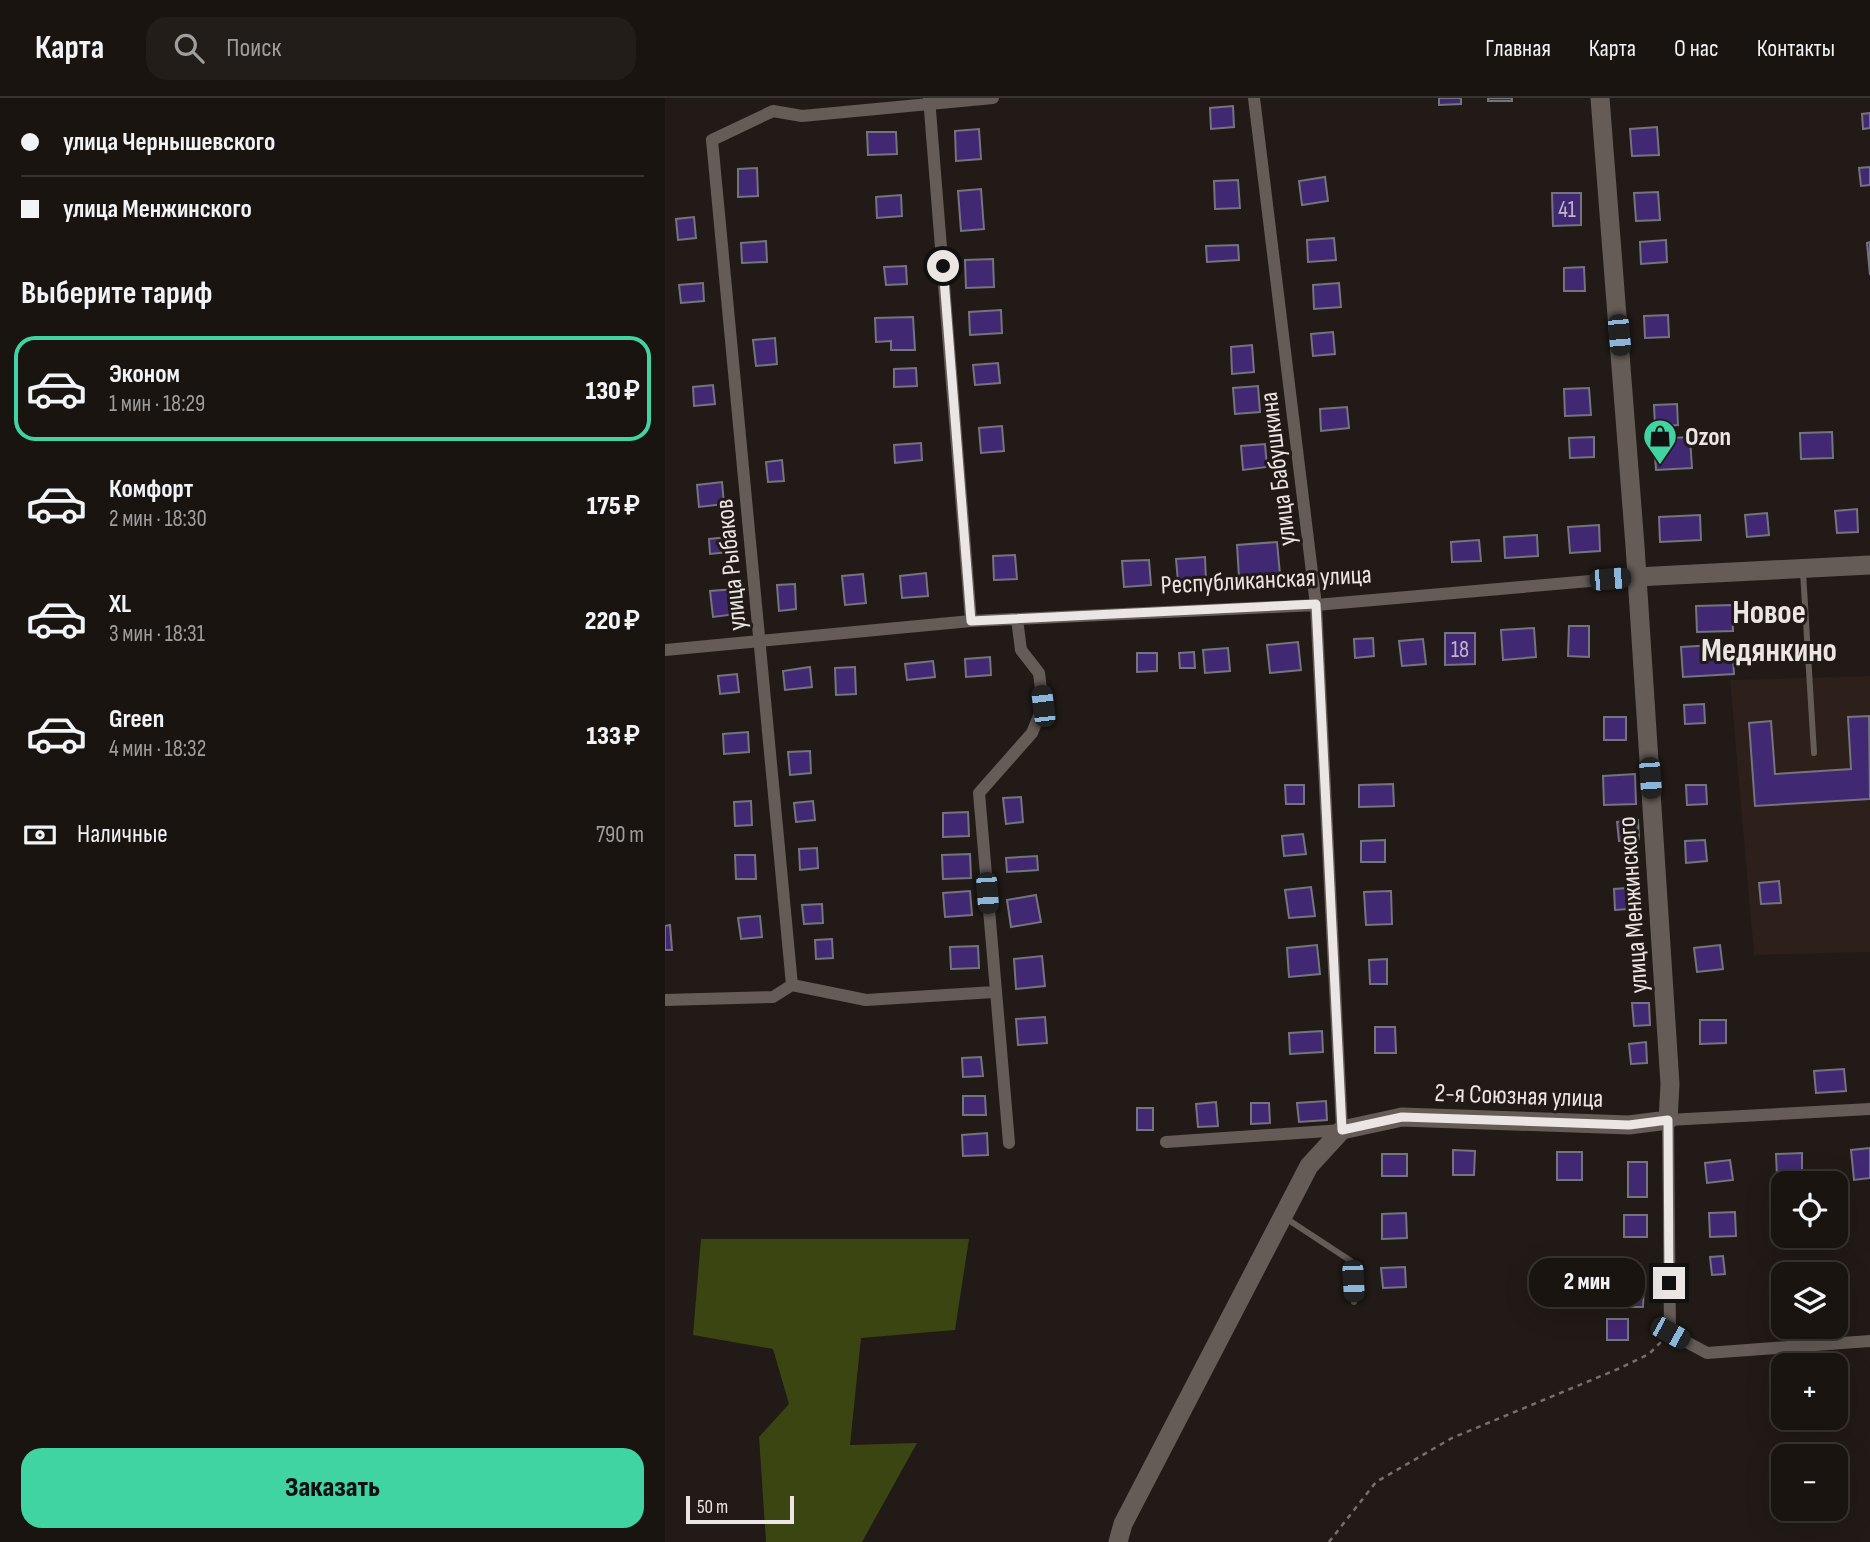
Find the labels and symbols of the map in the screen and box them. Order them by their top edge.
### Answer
house number: 41 [1558,196,1576,224]
route start [927,250,959,282]
car [1607,313,1632,357]
street label: улица Бабушкина [1254,390,1303,548]
shop icon: Ozon [1641,417,1679,466]
place label: Ozon [1685,422,1731,453]
street label: улица Рыбаков [709,497,754,632]
street label: Республиканская улица [1160,559,1372,602]
car [1589,567,1632,591]
district label: Новое Медянкино [1701,593,1837,671]
house number: 18 [1451,636,1469,664]
car [1031,684,1056,728]
car [1639,756,1662,800]
street label: улица Менжинского [1612,815,1655,994]
car [976,871,999,915]
street label: 2-я Союзная улица [1434,1078,1604,1115]
callout: 2 мин [1529,1258,1644,1308]
car [1342,1259,1365,1303]
route end [1653,1267,1685,1299]
car [1647,1314,1694,1352]
scale bar [686,1493,795,1525]

